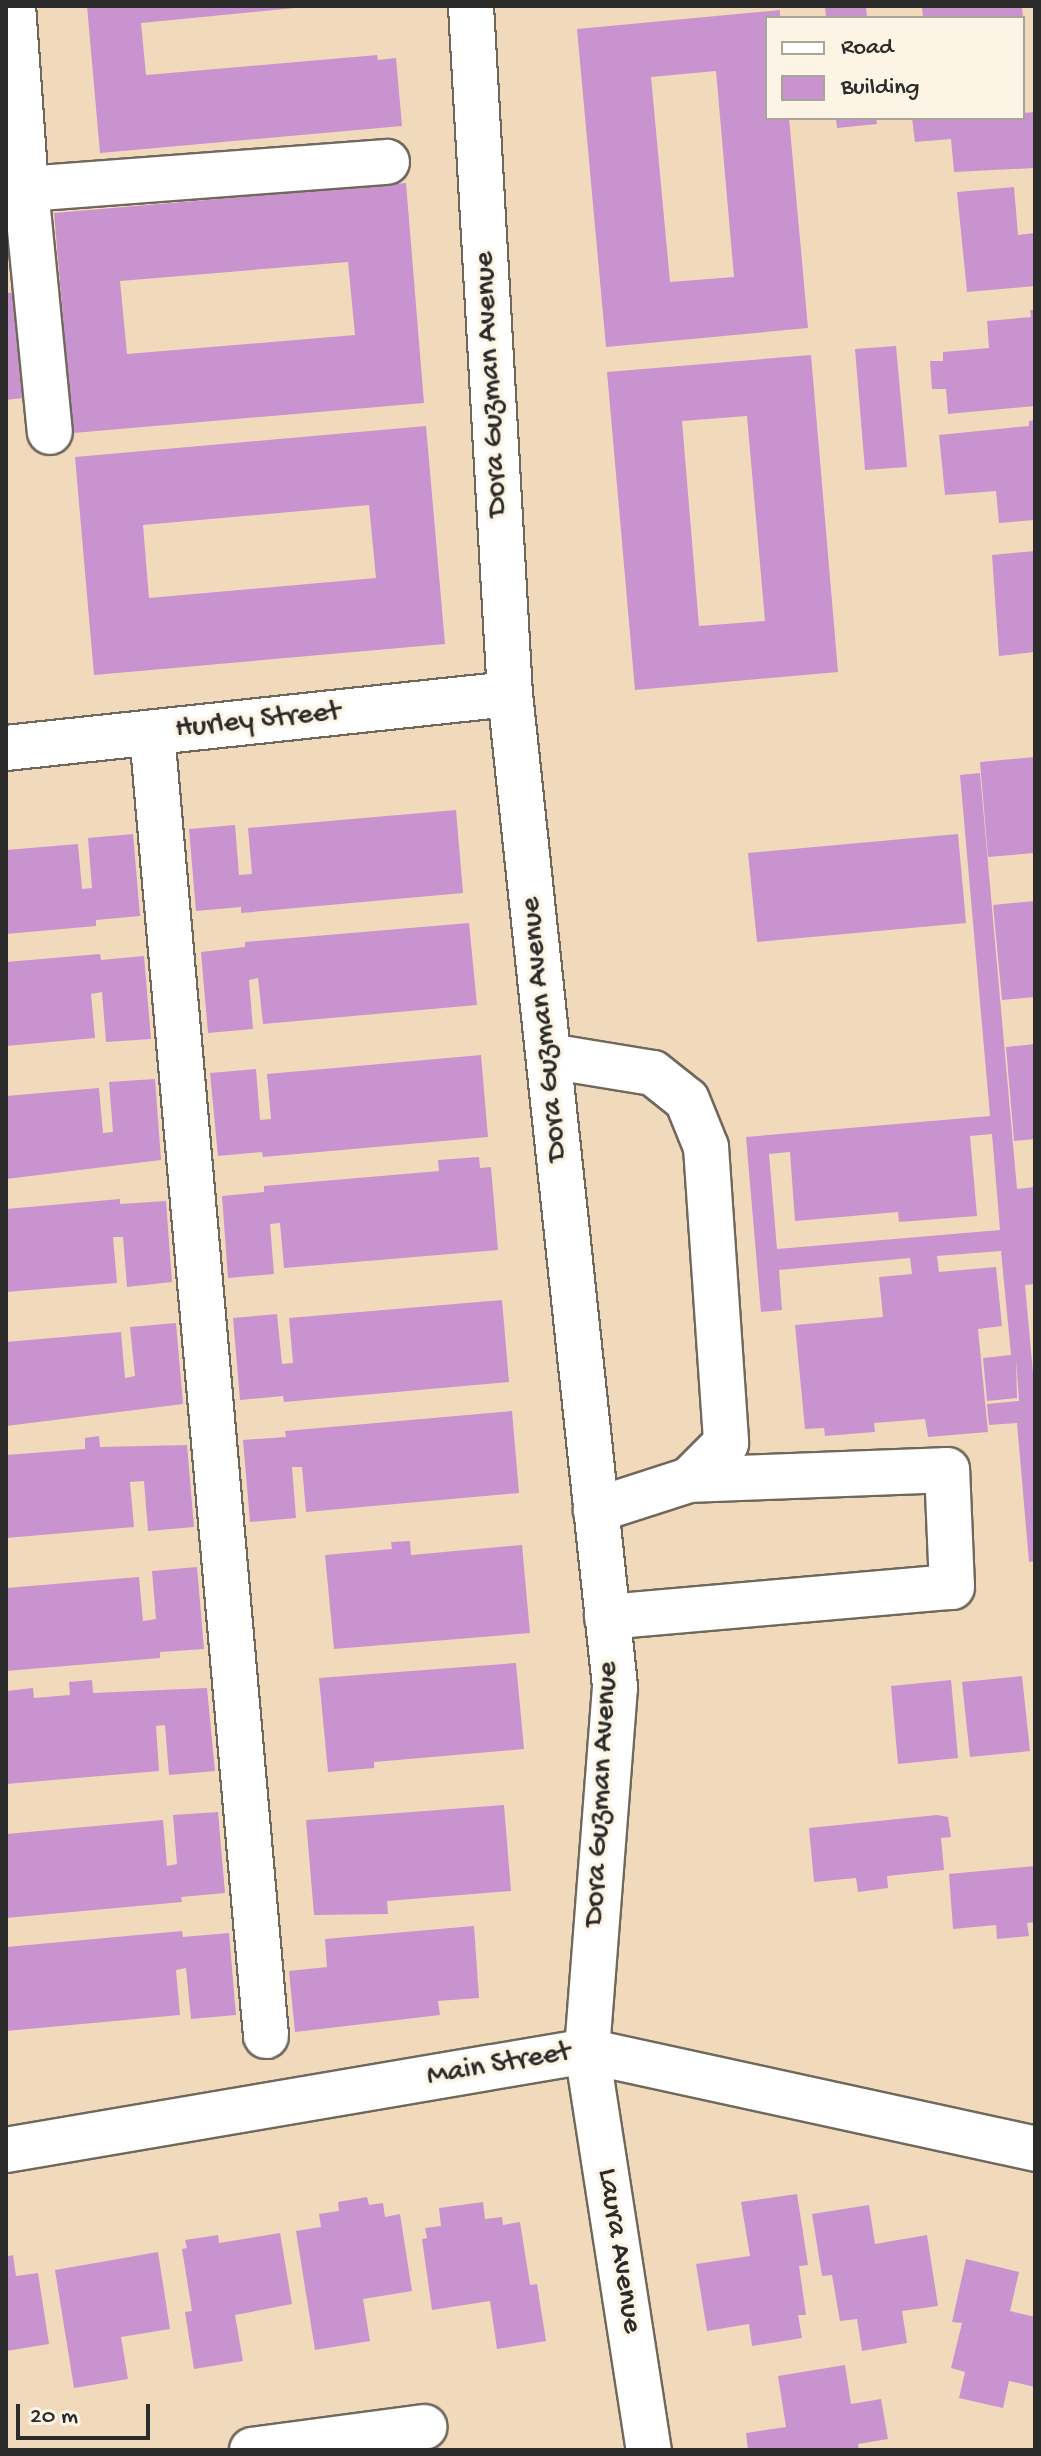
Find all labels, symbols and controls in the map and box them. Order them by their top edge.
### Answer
legend [765,16,1025,120]
text: Road [841,34,893,63]
text: Building [841,74,919,103]
street label: Dora Guzman Avenue [468,251,518,517]
street label: Hurley Street [174,695,342,749]
street label: Dora Guzman Avenue [514,895,578,1163]
street label: Dora Guzman Avenue [578,1661,628,1927]
street label: Main Street [424,2036,574,2096]
street label: Laura Avenue [587,2166,649,2336]
scale bar [20,2388,154,2438]
text: 20 m [30,2403,78,2432]

